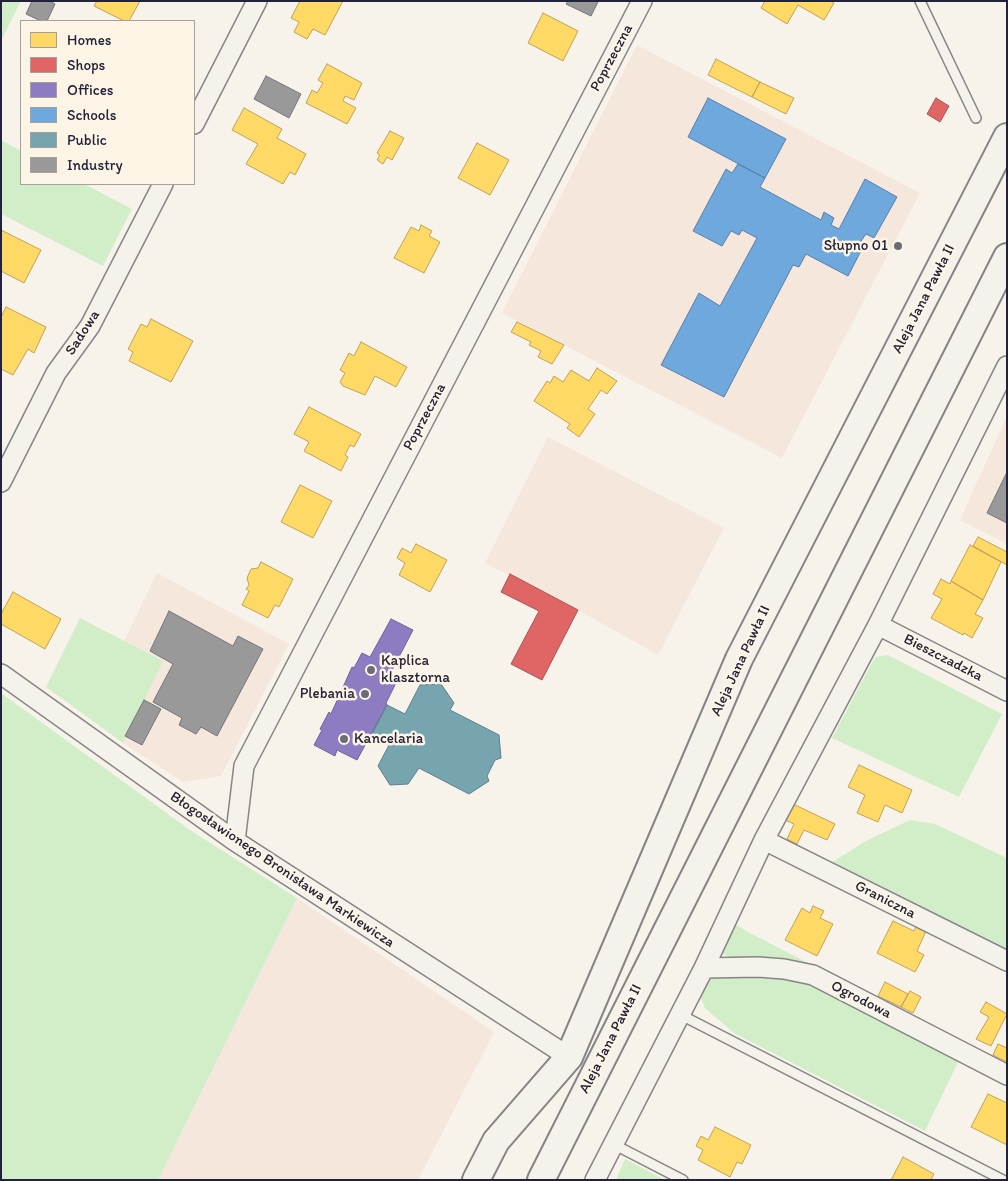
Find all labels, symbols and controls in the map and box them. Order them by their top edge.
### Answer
legend [20,20,195,185]
street label: Poprzeczna [587,21,637,95]
text: Homes [67,31,111,49]
text: Shops [67,56,105,74]
text: Offices [67,81,114,99]
text: Schools [67,106,116,124]
text: Public [67,131,107,149]
text: Industry [67,156,123,174]
place label: Słupno 01 [824,237,888,255]
marker: Słupno 01 [892,240,904,252]
street label: Aleja Jana Pawła II [889,241,959,357]
street label: Sadowa [62,307,104,359]
street label: Poprzeczna [400,380,450,454]
street label: Aleja Jana Pawła II [707,603,775,719]
street label: Bieszczadzka [900,630,986,686]
place label: Kaplica klasztorna [381,652,450,687]
marker: Kaplica klasztorna [365,664,377,676]
place label: Plebania [300,685,355,703]
marker: Plebania [359,688,371,700]
place label: Kancelaria [354,730,423,748]
marker: Kancelaria [338,733,350,745]
street label: Błogosławionego Bronisława Markiewicza [166,788,398,952]
street label: Graniczna [852,877,918,923]
street label: Ogrodowa [828,977,894,1023]
street label: Aleja Jana Pawła II [576,981,646,1097]

